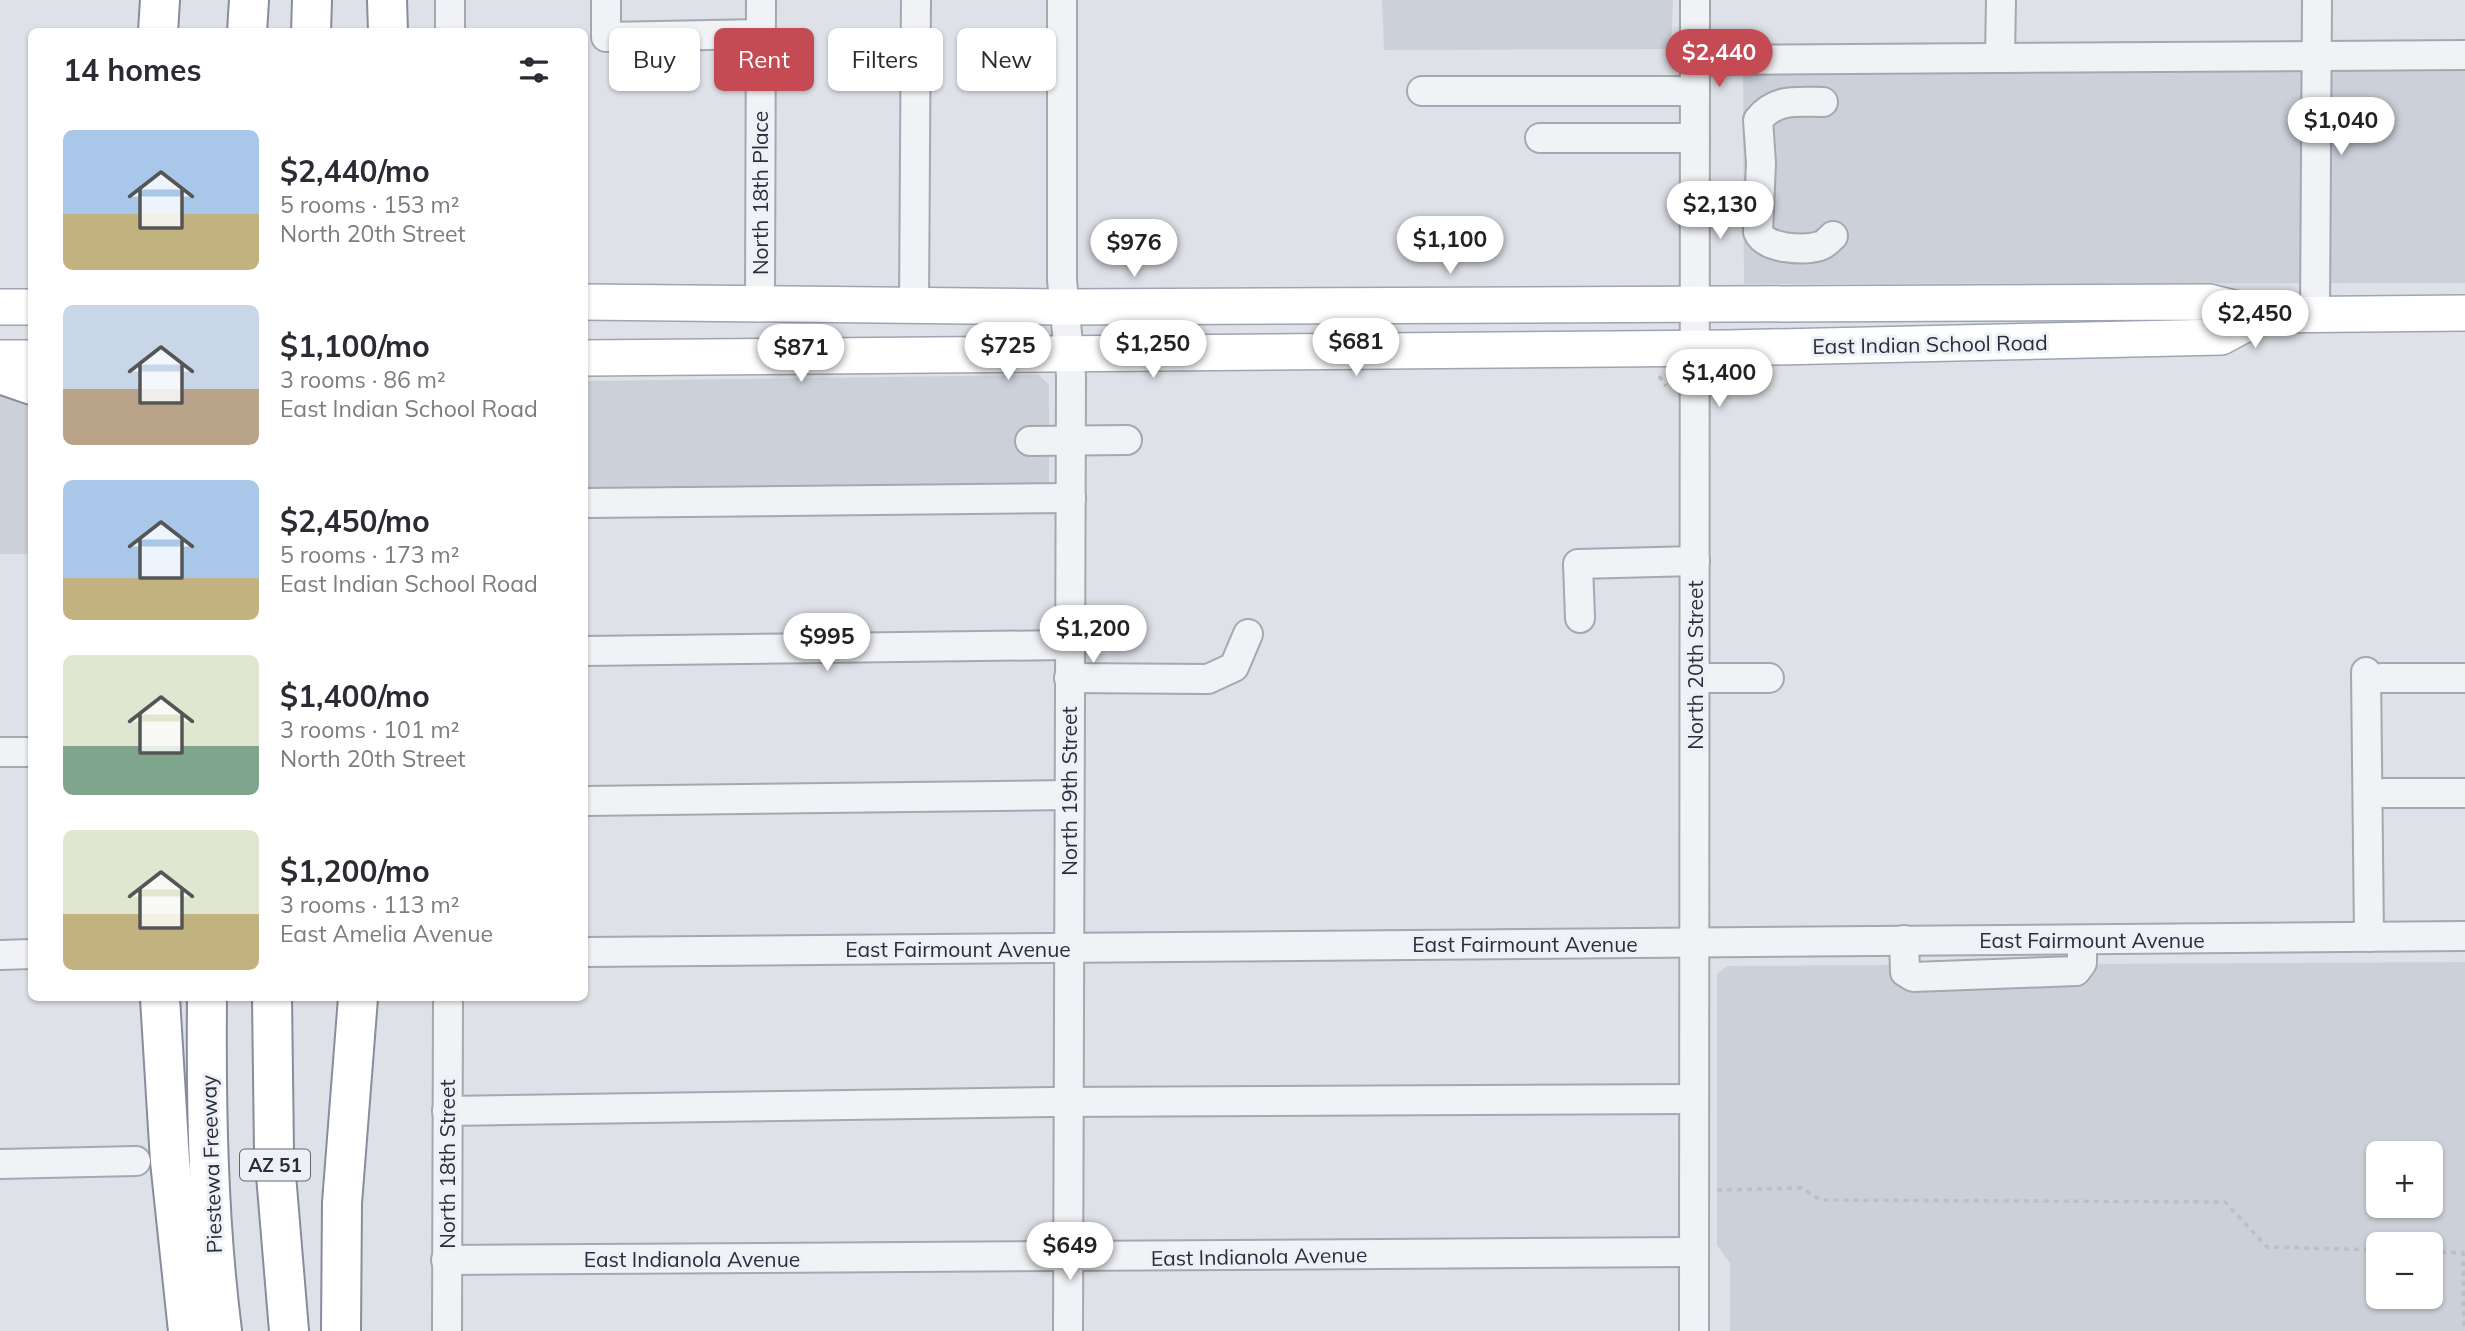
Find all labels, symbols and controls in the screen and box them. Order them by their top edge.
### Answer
chip: Buy [609,28,700,91]
chip: Rent [714,28,814,91]
chip: Filters [828,28,943,91]
chip: New [957,28,1056,91]
pin: $2,440 [1662,29,1776,89]
text: $2,440 [1682,37,1756,66]
text: 14 homes [63,51,202,89]
icon: filters [515,51,553,89]
pin: $1,040 [2284,97,2398,157]
text: $1,040 [2304,105,2378,134]
street label: North 18th Place [747,111,773,275]
text: $2,440/mo [280,152,430,190]
icon: home [119,158,203,242]
pin: $2,130 [1663,182,1777,241]
text: $2,130 [1683,189,1757,218]
text: 5 rooms · 153 m² [280,190,460,219]
pin: $1,100 [1393,216,1507,276]
text: North 20th Street [280,219,466,248]
pin: $976 [1093,219,1175,279]
text: $1,100 [1413,224,1487,253]
text: $976 [1106,227,1162,256]
pin: $2,450 [2198,290,2312,350]
text: $2,450 [2218,298,2292,327]
pin: $681 [1315,318,1397,378]
pin: $1,250 [1096,320,1210,380]
pin: $725 [967,322,1049,382]
pin: $871 [760,324,842,384]
text: $681 [1328,326,1384,355]
text: $1,100/mo [280,327,430,365]
text: $1,250 [1116,328,1190,357]
street label: East Indian School Road [1812,329,2048,359]
text: $725 [980,330,1036,359]
text: $871 [773,332,829,361]
icon: home [119,333,203,417]
pin: $1,400 [1662,350,1776,409]
text: $1,400 [1682,357,1756,386]
text: 3 rooms · 86 m² [280,365,446,394]
text: East Indian School Road [280,394,538,423]
text: $2,450/mo [280,502,430,540]
icon: home [119,508,203,592]
text: 5 rooms · 173 m² [280,540,460,569]
text: East Indian School Road [280,569,538,598]
street label: North 20th Street [1682,580,1708,750]
pin: $1,200 [1036,606,1150,665]
text: $1,200 [1056,613,1130,642]
pin: $995 [786,614,868,673]
text: $995 [799,621,855,650]
text: $1,400/mo [280,677,430,715]
icon: home [119,683,203,767]
street label: North 19th Street [1056,706,1082,876]
text: 3 rooms · 101 m² [280,715,460,744]
text: North 20th Street [280,744,466,773]
text: $1,200/mo [280,852,430,890]
icon: home [119,858,203,942]
text: 3 rooms · 113 m² [280,890,460,919]
text: East Amelia Avenue [280,919,493,948]
street label: East Fairmount Avenue [1979,927,2205,953]
street label: East Fairmount Avenue [1412,931,1638,957]
street label: East Fairmount Avenue [845,936,1071,962]
street label: Piestewa Freeway [195,1074,227,1254]
street label: North 18th Street [434,1079,460,1249]
map controls [2366,1141,2443,1309]
button: + [2366,1141,2443,1218]
road number: AZ 51 [240,1149,310,1180]
pin: $649 [1029,1222,1111,1282]
text: $649 [1042,1230,1098,1259]
button: − [2366,1232,2443,1309]
street label: East Indianola Avenue [1151,1241,1367,1271]
street label: East Indianola Avenue [584,1246,800,1272]

